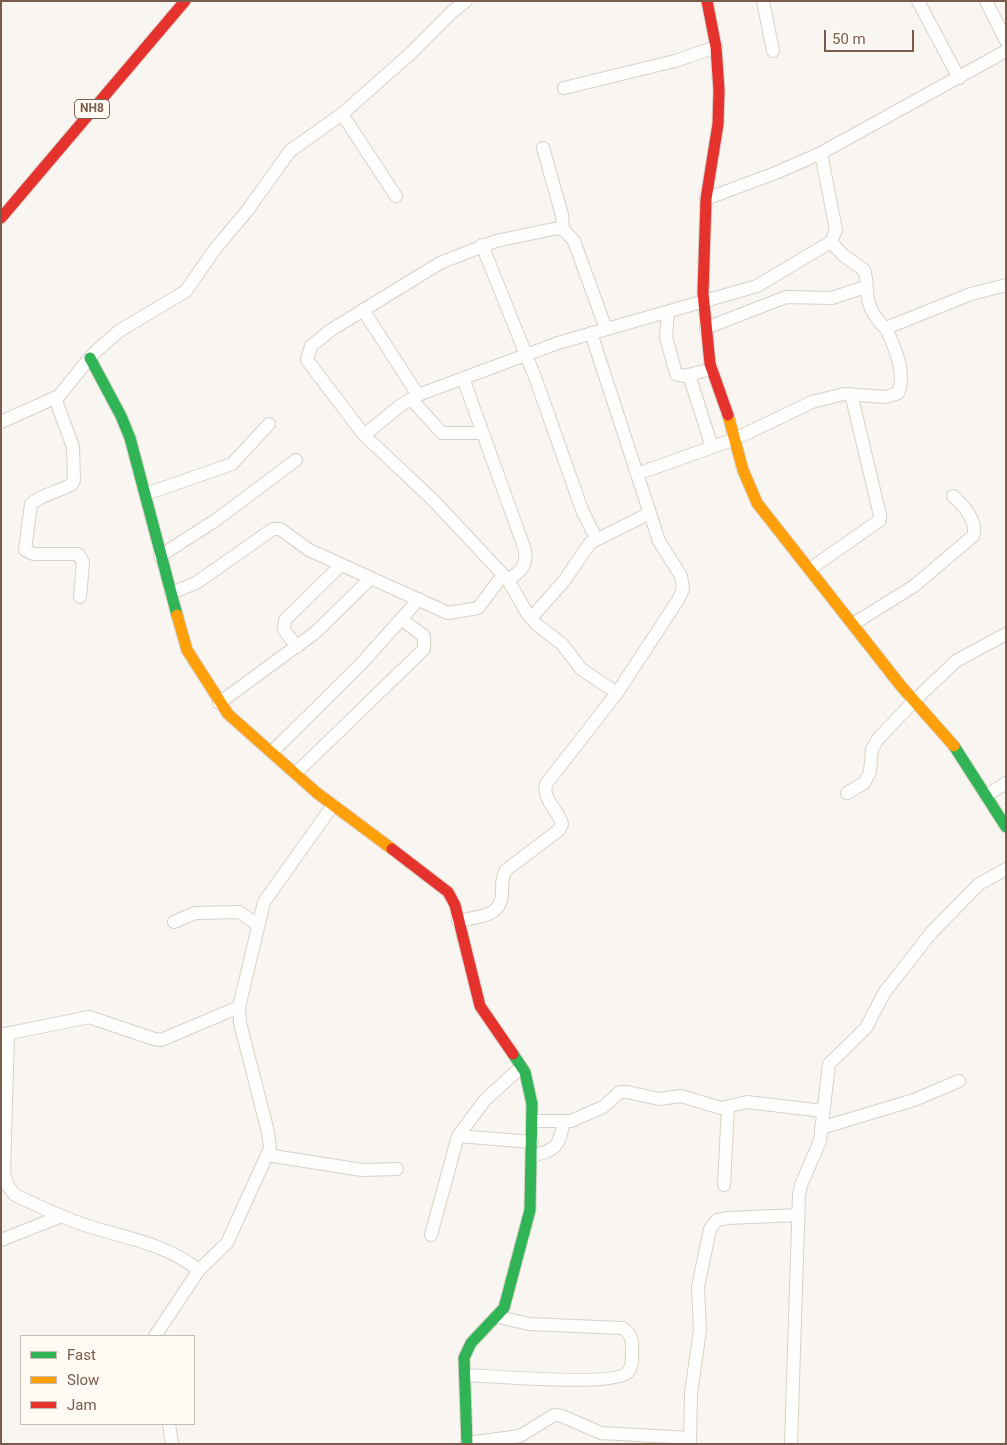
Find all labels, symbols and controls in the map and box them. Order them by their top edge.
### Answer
scale bar [827,20,917,52]
text: 50 m [832,30,866,48]
road number: NH8 [74,100,110,118]
legend [20,1335,195,1425]
text: Fast [67,1346,96,1364]
text: Slow [67,1371,99,1389]
text: Jam [67,1396,97,1414]

